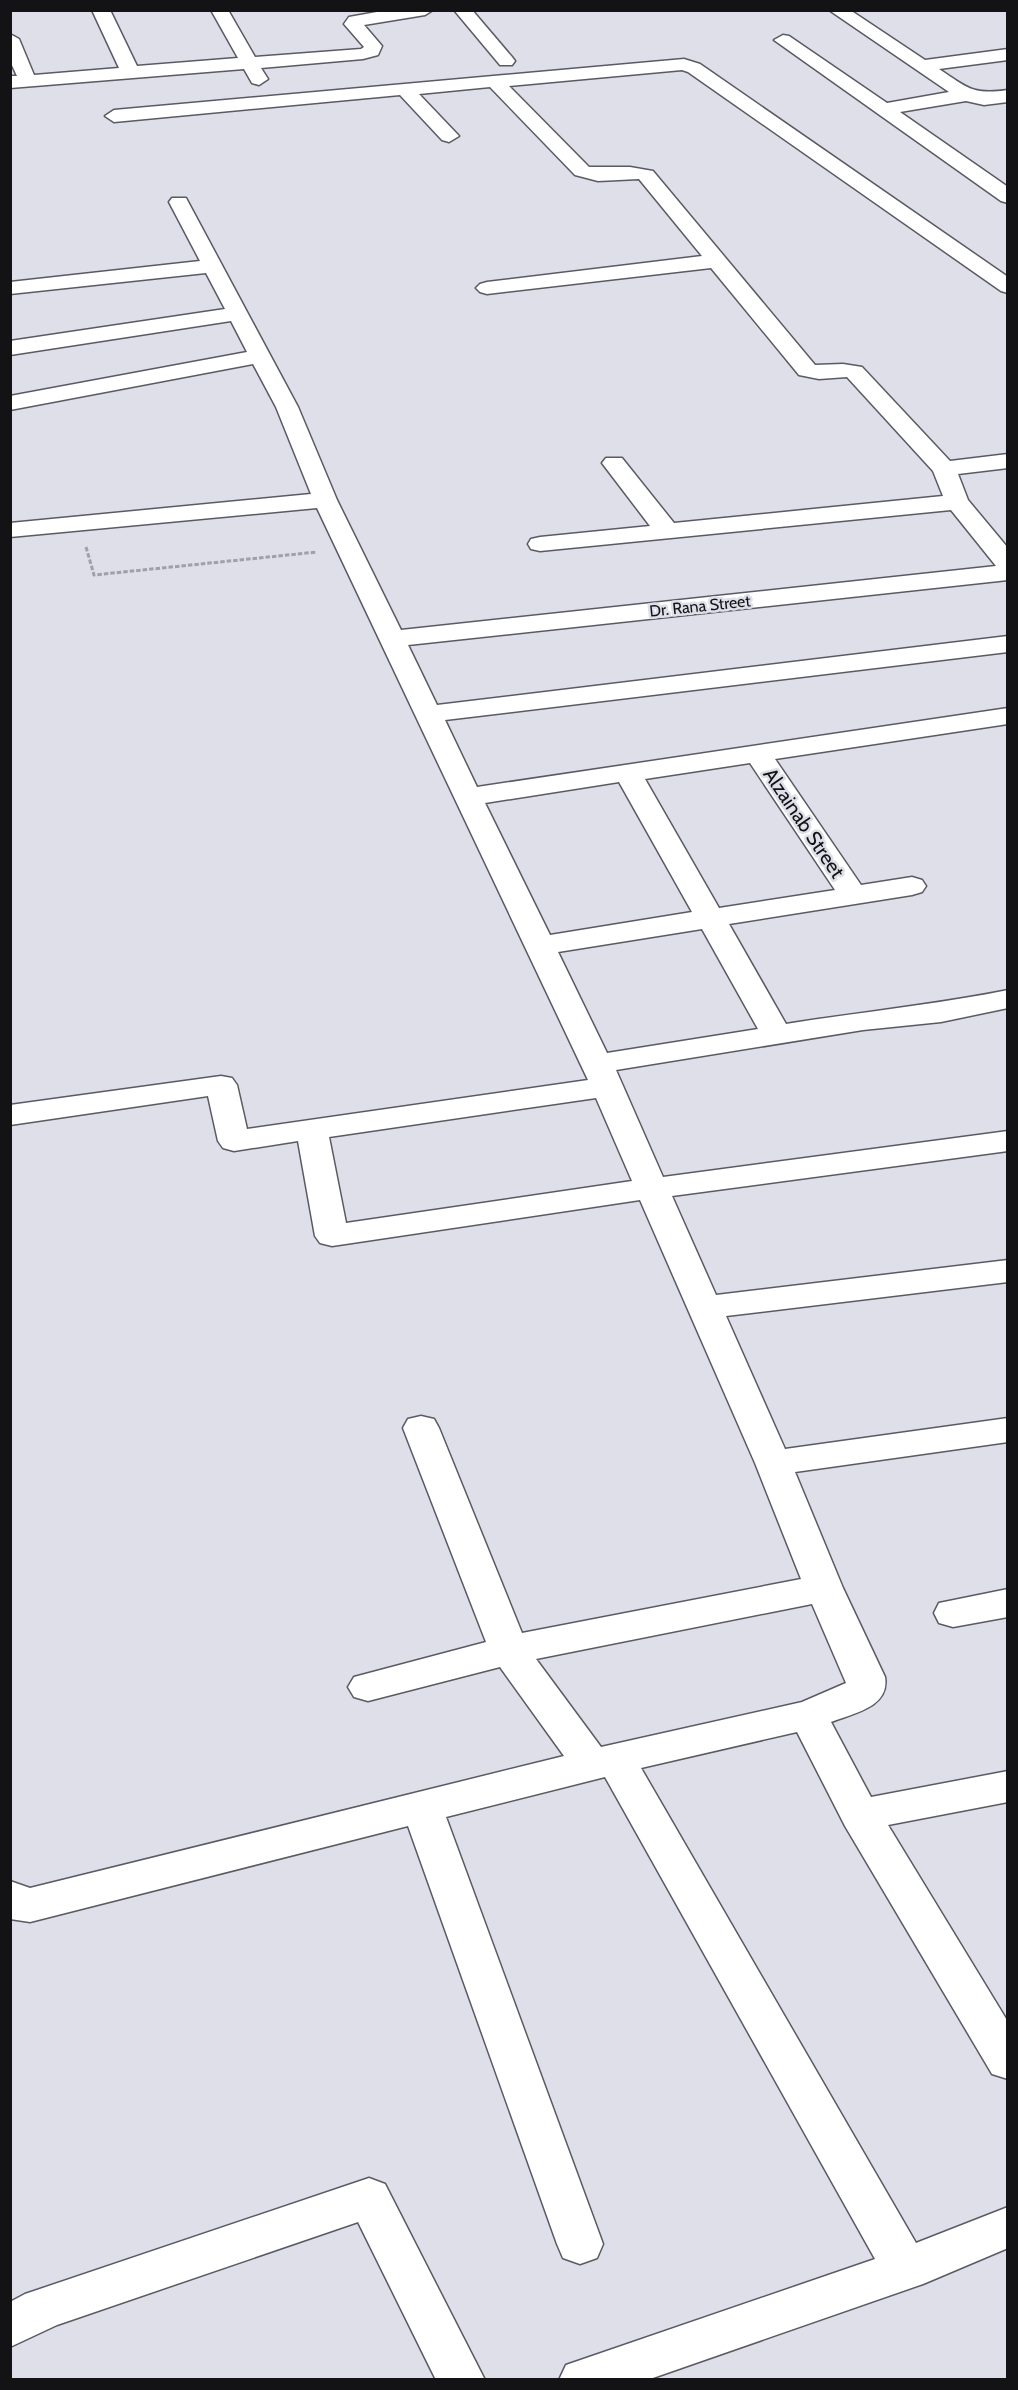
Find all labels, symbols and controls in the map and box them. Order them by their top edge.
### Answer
street label: Dr. Rana Street [648,591,752,621]
street label: Alzainab Street [758,763,850,883]

